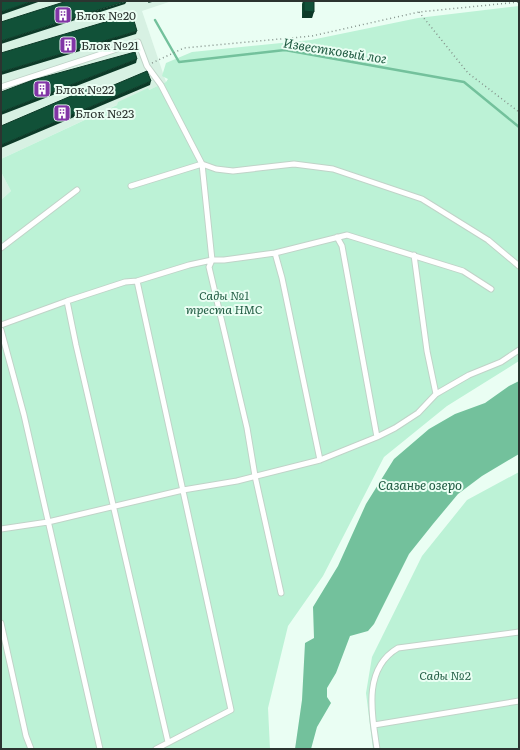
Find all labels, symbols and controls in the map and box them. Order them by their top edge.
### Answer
building icon: Блок №20 [53,5,73,25]
place label: Блок №20 [76,6,136,24]
water label: Известковый лог [282,32,388,68]
building icon: Блок №21 [58,35,78,55]
place label: Блок №21 [81,36,139,54]
building icon: Блок №22 [32,79,52,99]
place label: Блок №22 [55,80,114,98]
building icon: Блок №23 [52,103,72,123]
place label: Блок №23 [75,104,135,122]
park label: Сады №1 треста НМС [186,286,263,318]
water label: Сазанье озеро [378,475,462,494]
park label: Сады №2 [419,666,471,684]

